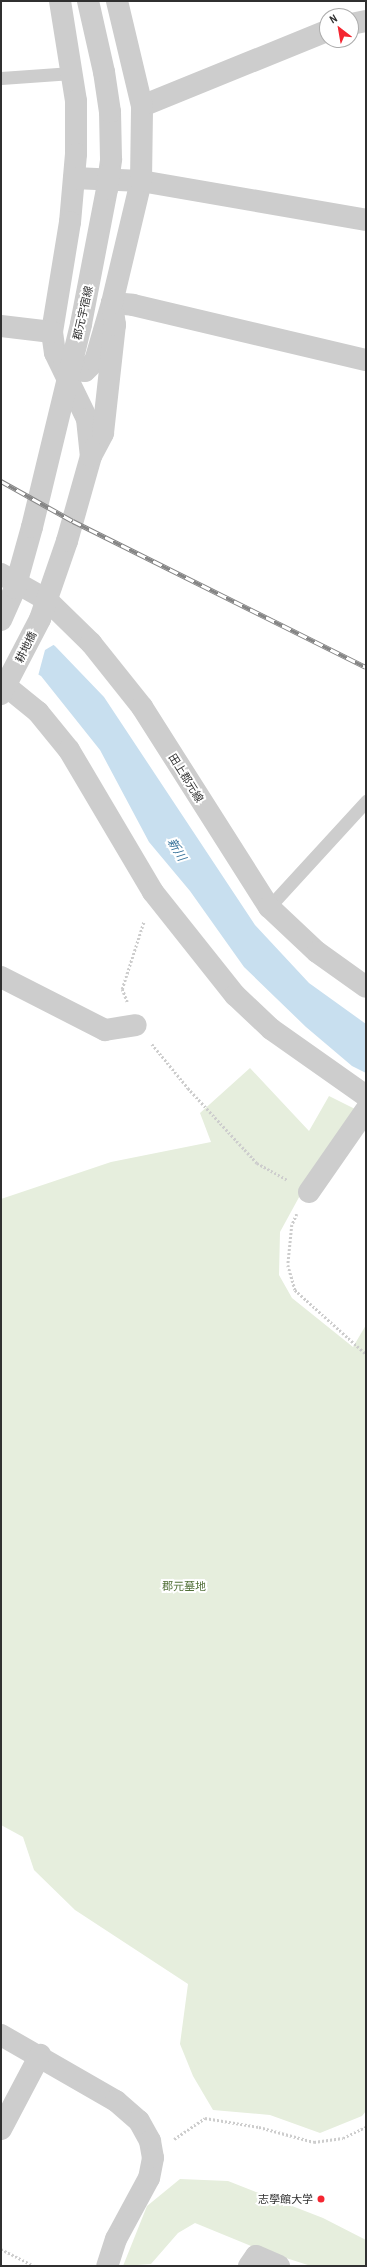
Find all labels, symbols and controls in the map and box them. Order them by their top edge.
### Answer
north arrow [319,8,359,48]
text: N [327,11,340,26]
street label: 郡元宇宿線 [70,285,96,341]
street label: 耕地橋 [13,629,39,665]
street label: 田上郡元線 [166,751,206,805]
water label: 新川 [164,836,188,864]
park label: 郡元墓地 [162,1579,206,1593]
place label: 志學館大学 [258,2192,313,2206]
marker: 志學館大学 [316,2194,326,2204]

